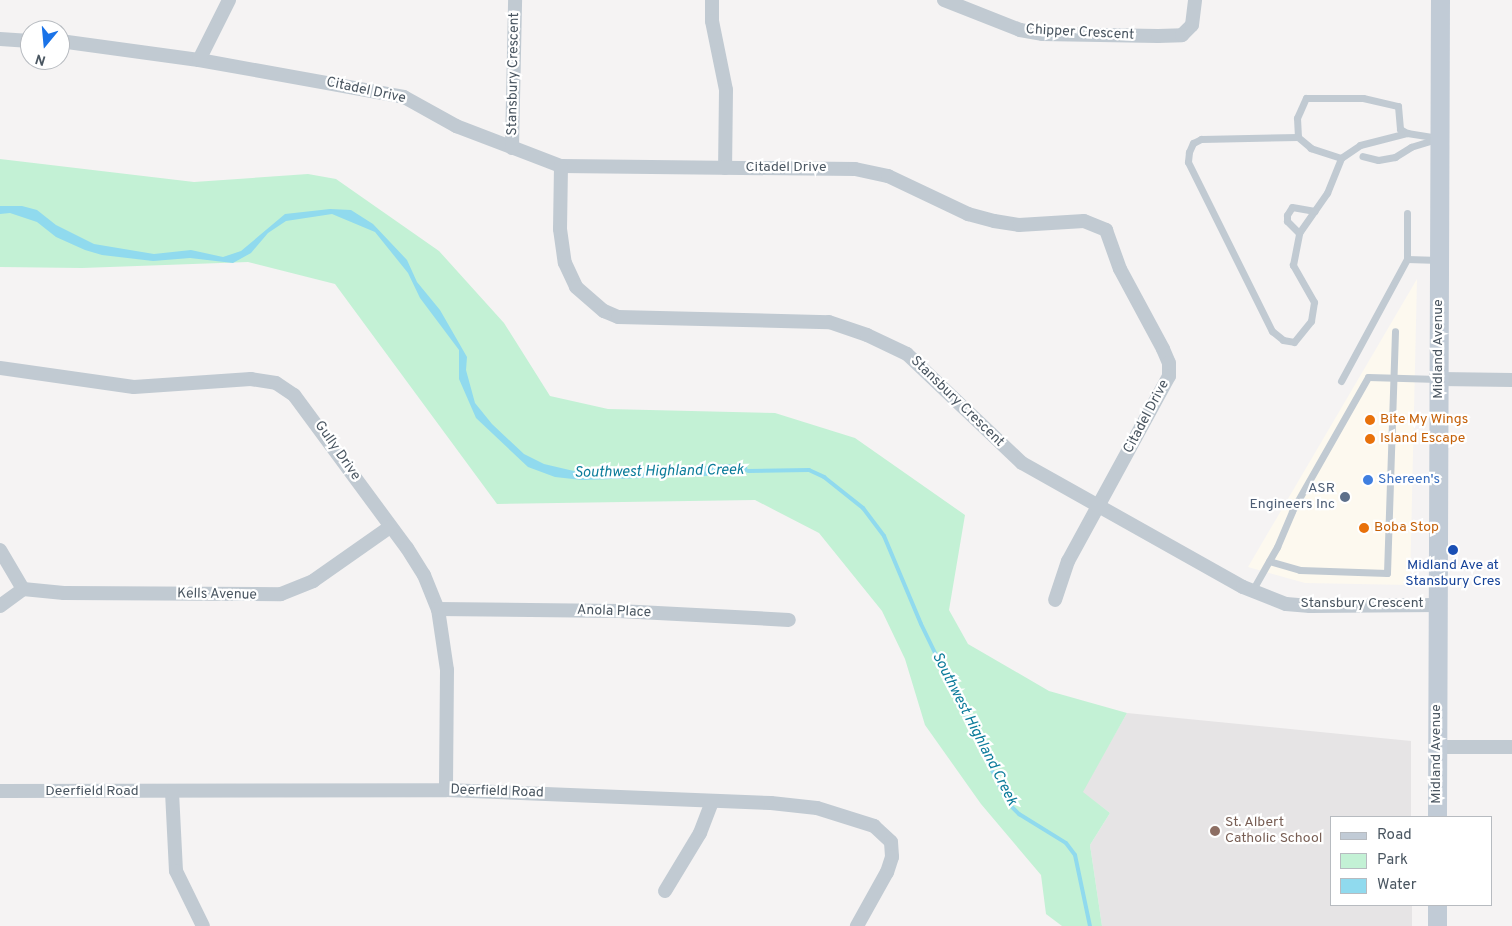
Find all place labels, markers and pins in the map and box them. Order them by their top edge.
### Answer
place label: Bite My Wings [1380,412,1469,428]
marker: Bite My Wings [1364,414,1376,426]
place label: Island Escape [1380,431,1465,447]
marker: Island Escape [1364,433,1376,445]
place label: Shereen's [1378,472,1440,488]
marker: Shereen's [1362,474,1374,486]
place label: ASR Engineers Inc [1249,481,1335,514]
marker: ASR Engineers Inc [1339,491,1351,503]
place label: Boba Stop [1374,520,1439,536]
marker: Boba Stop [1358,522,1370,534]
marker: Midland Ave at Stansbury Cres [1447,544,1459,556]
place label: Midland Ave at Stansbury Cres [1405,558,1501,590]
place label: St. Albert Catholic School [1225,815,1322,848]
marker: St. Albert Catholic School [1209,825,1221,837]

